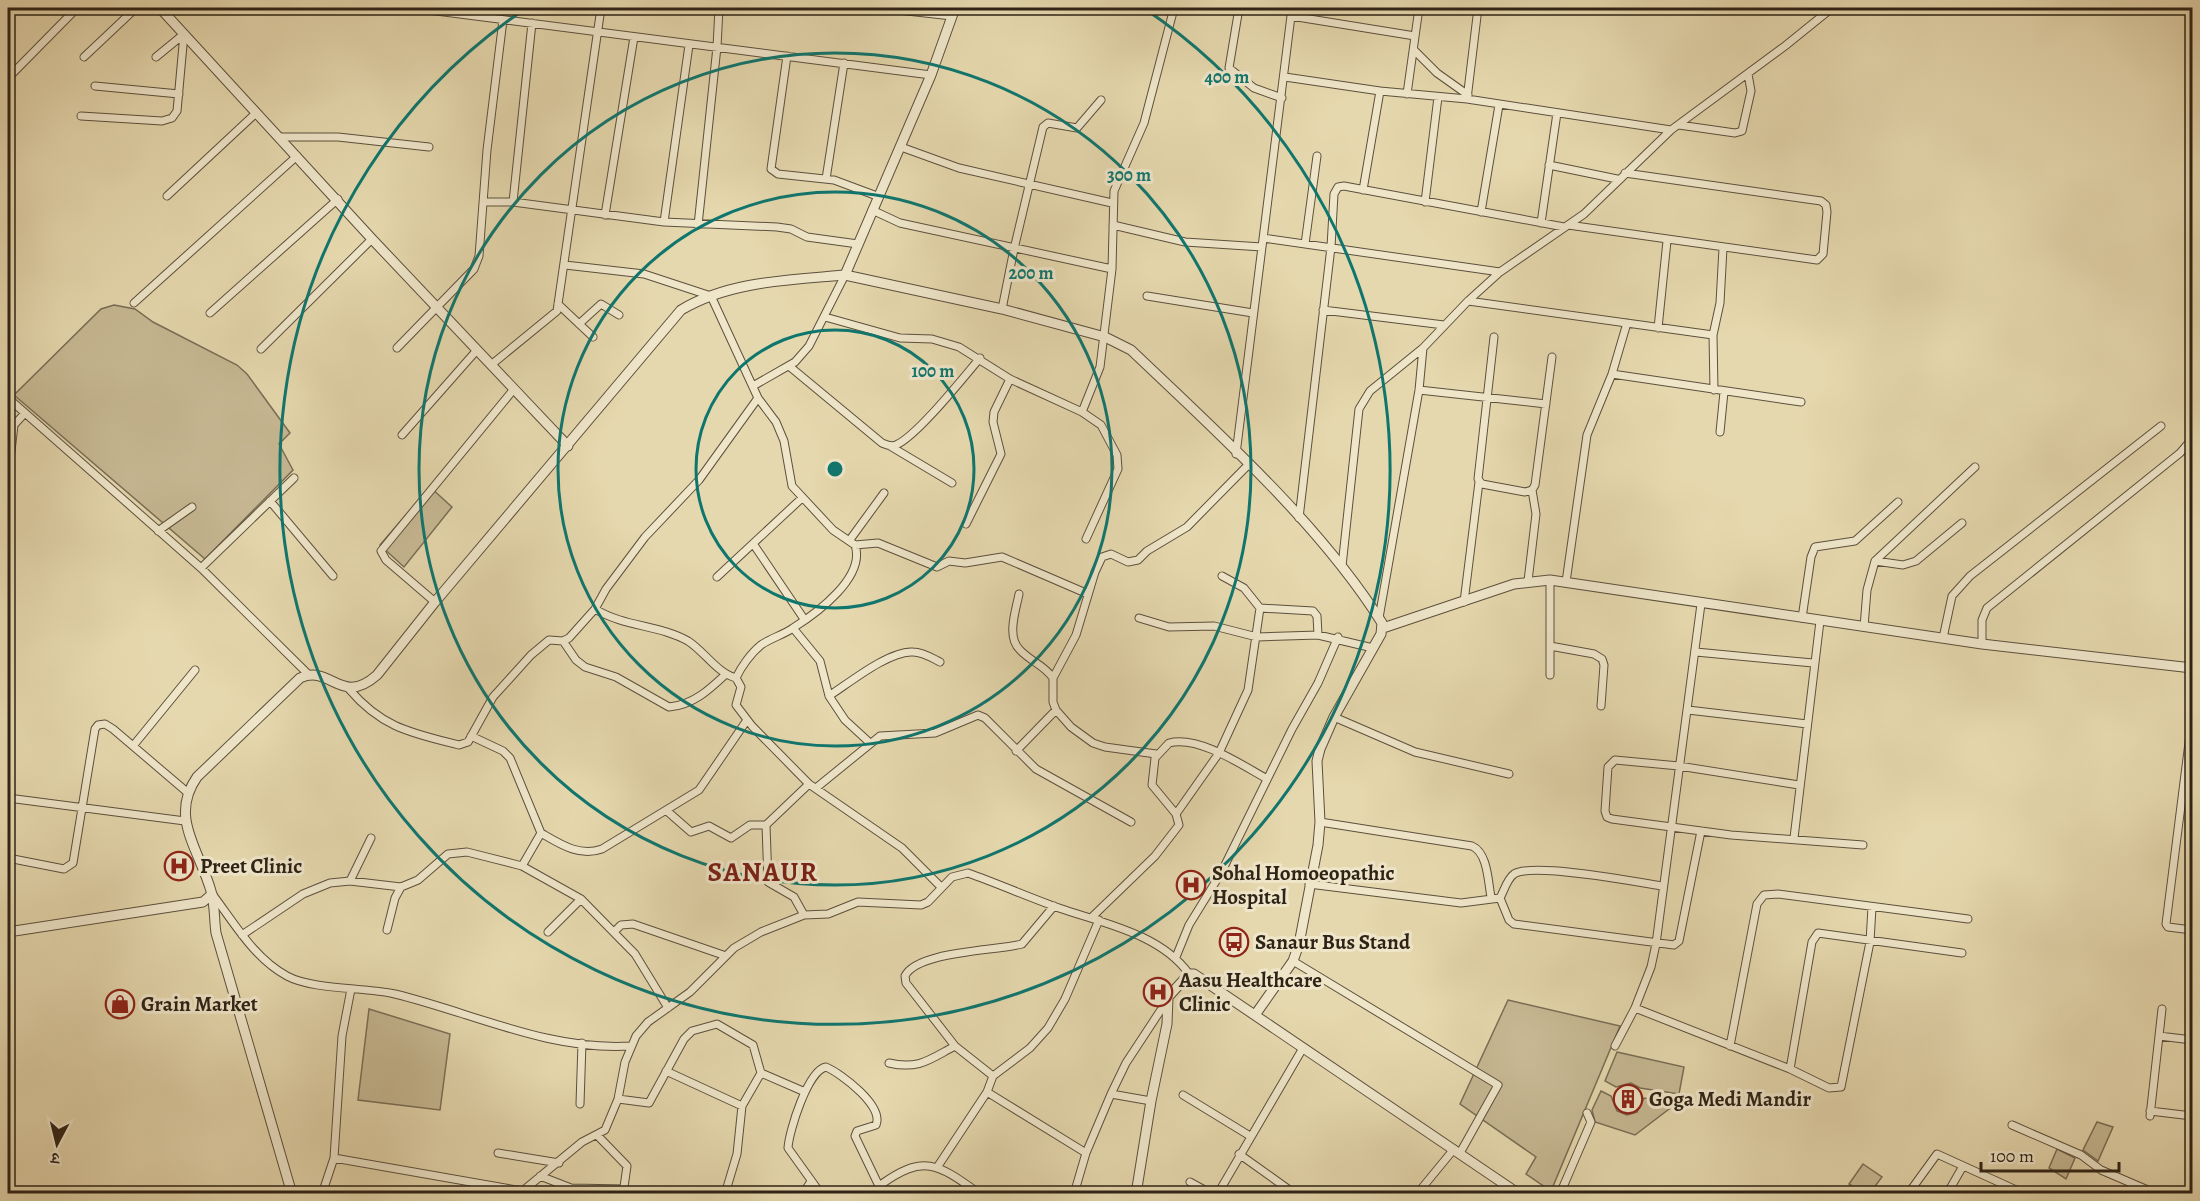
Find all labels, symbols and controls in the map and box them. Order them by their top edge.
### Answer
text: 400 m [1205,65,1249,89]
text: 300 m [1107,163,1151,187]
text: 200 m [1008,261,1054,285]
text: 100 m [912,359,954,383]
centre of rings [825,459,845,479]
hospital icon: Preet Clinic [163,850,195,882]
place label: Preet Clinic [200,852,302,880]
district label: SANAUR [707,854,819,890]
place label: Sohal Homoeopathic Hospital [1212,859,1395,911]
hospital icon: Sohal Homoeopathic Hospital [1175,869,1207,901]
bus stop icon: Sanaur Bus Stand [1218,926,1250,958]
place label: Sanaur Bus Stand [1255,928,1411,956]
place label: Aasu Healthcare Clinic [1178,966,1322,1018]
hospital icon: Aasu Healthcare Clinic [1142,976,1174,1008]
shop icon: Grain Market [104,988,136,1020]
place label: Grain Market [141,990,258,1018]
building icon: Goga Medi Mandir [1612,1083,1644,1115]
place label: Goga Medi Mandir [1649,1085,1811,1113]
north arrow [27,1114,87,1174]
scale bar [1981,1135,2119,1173]
text: 100 m [1990,1144,2034,1168]
text: उ [48,1146,62,1169]

